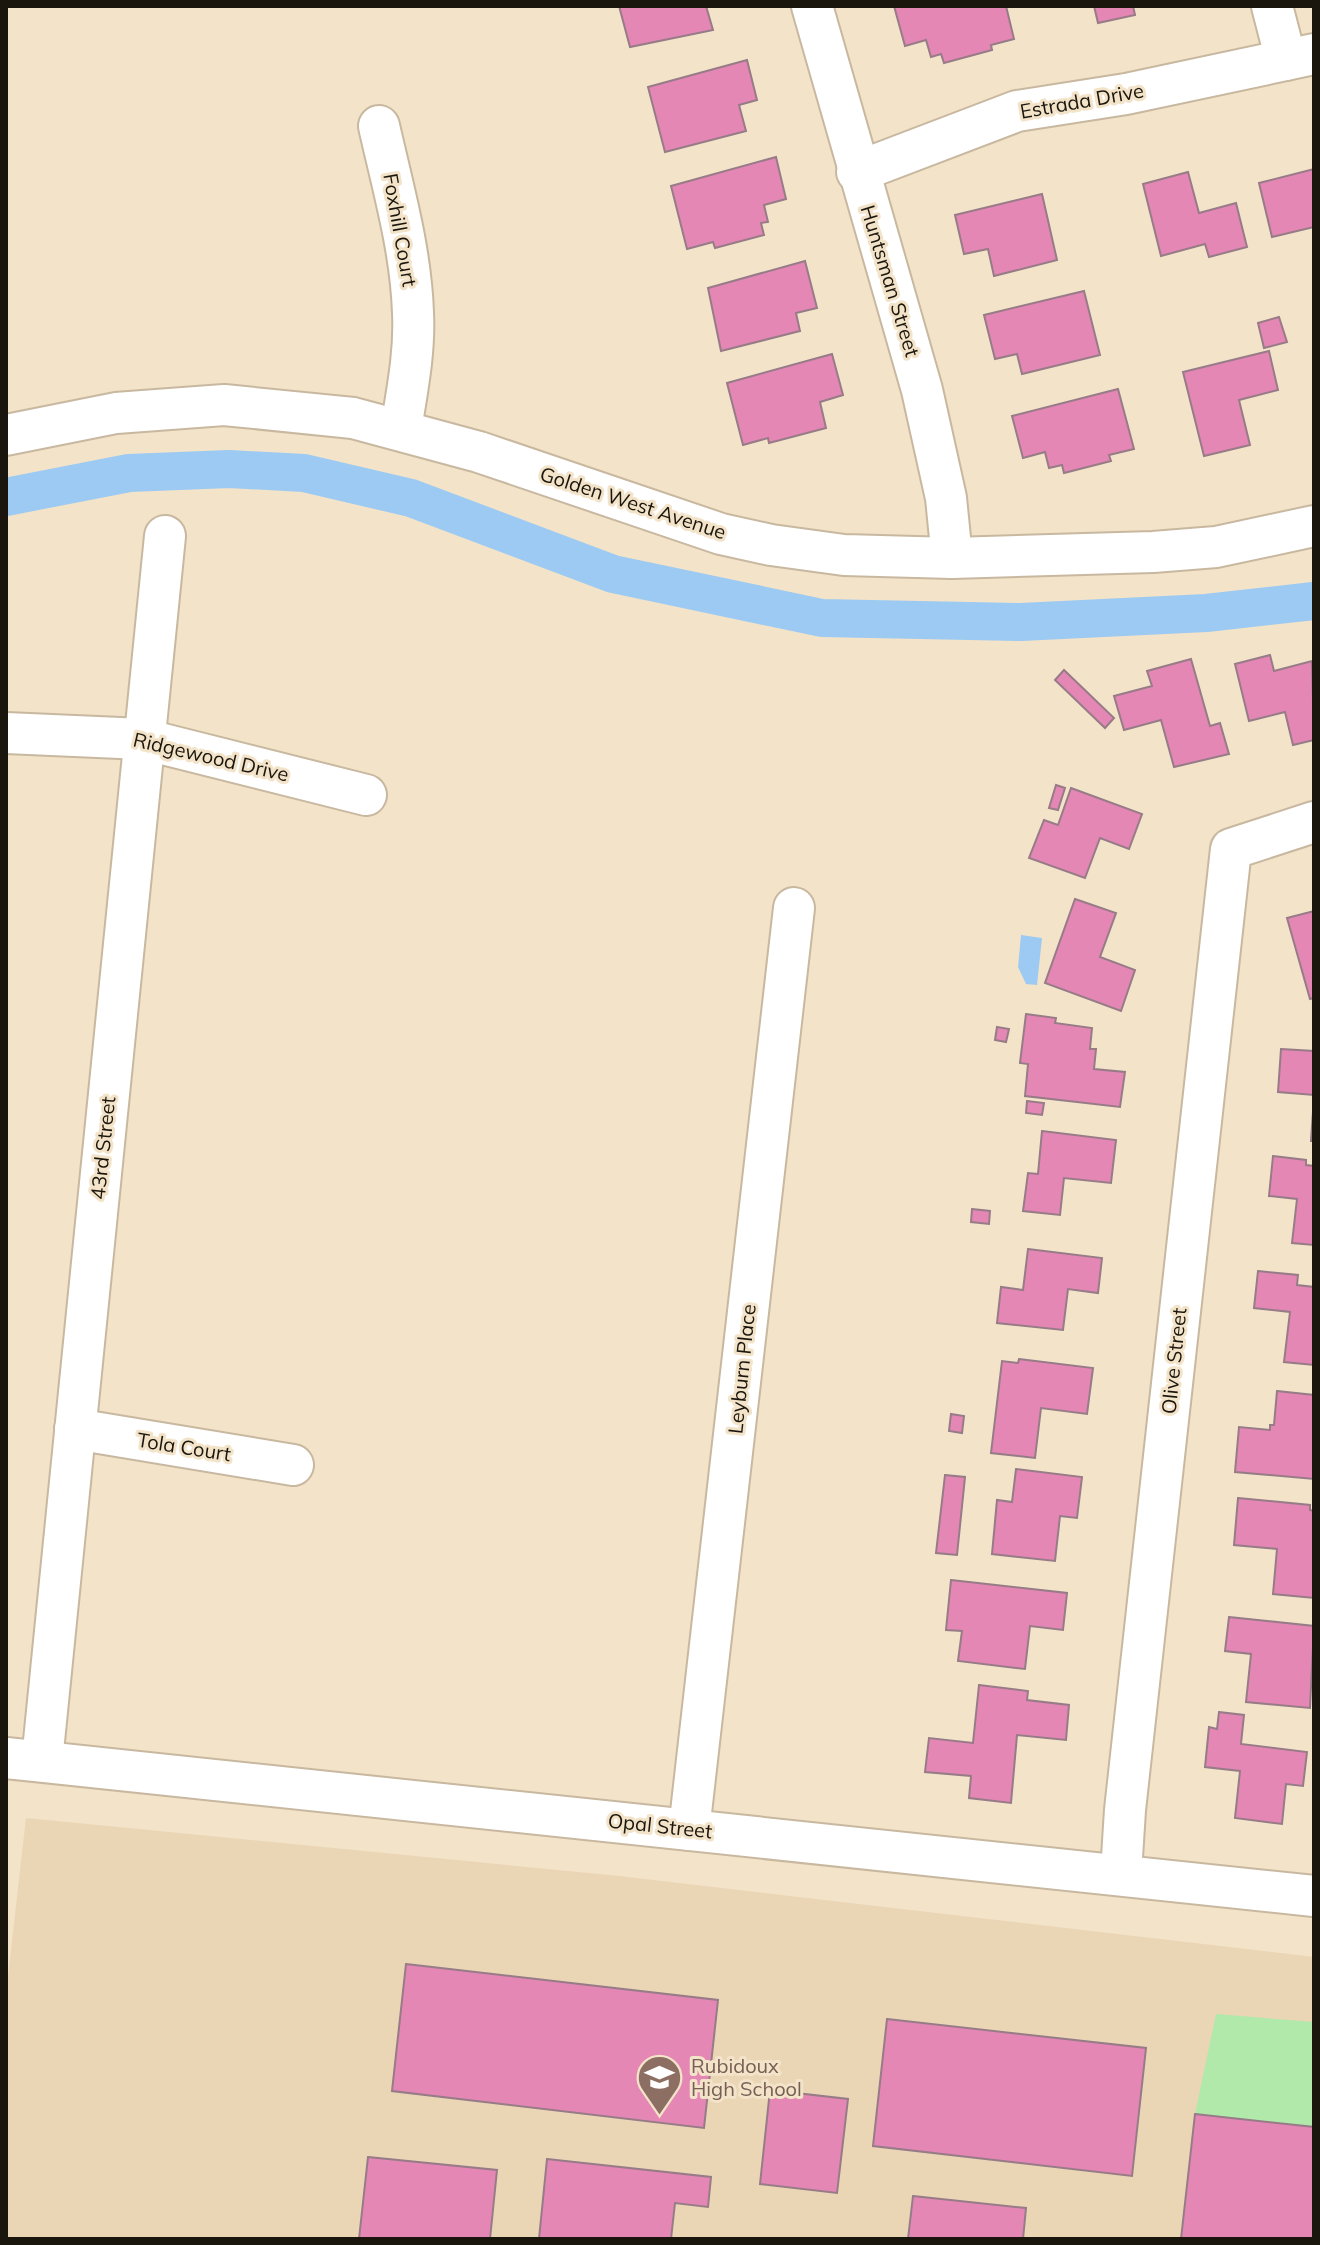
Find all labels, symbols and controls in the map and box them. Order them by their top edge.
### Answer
street label: Estrada Drive [1018,77,1146,124]
street label: Foxhill Court [378,171,423,289]
street label: Huntsman Street [856,202,925,360]
street label: Golden West Avenue [537,461,729,544]
street label: Ridgewood Drive [131,726,291,787]
street label: 43rd Street [85,1095,120,1201]
street label: Leyburn Place [722,1303,761,1435]
street label: Olive Street [1155,1307,1192,1415]
street label: Tola Court [135,1427,233,1466]
street label: Opal Street [607,1808,713,1843]
school or university icon: Rubidoux High School [636,2053,684,2116]
place label: Rubidoux High School [691,2053,802,2101]

